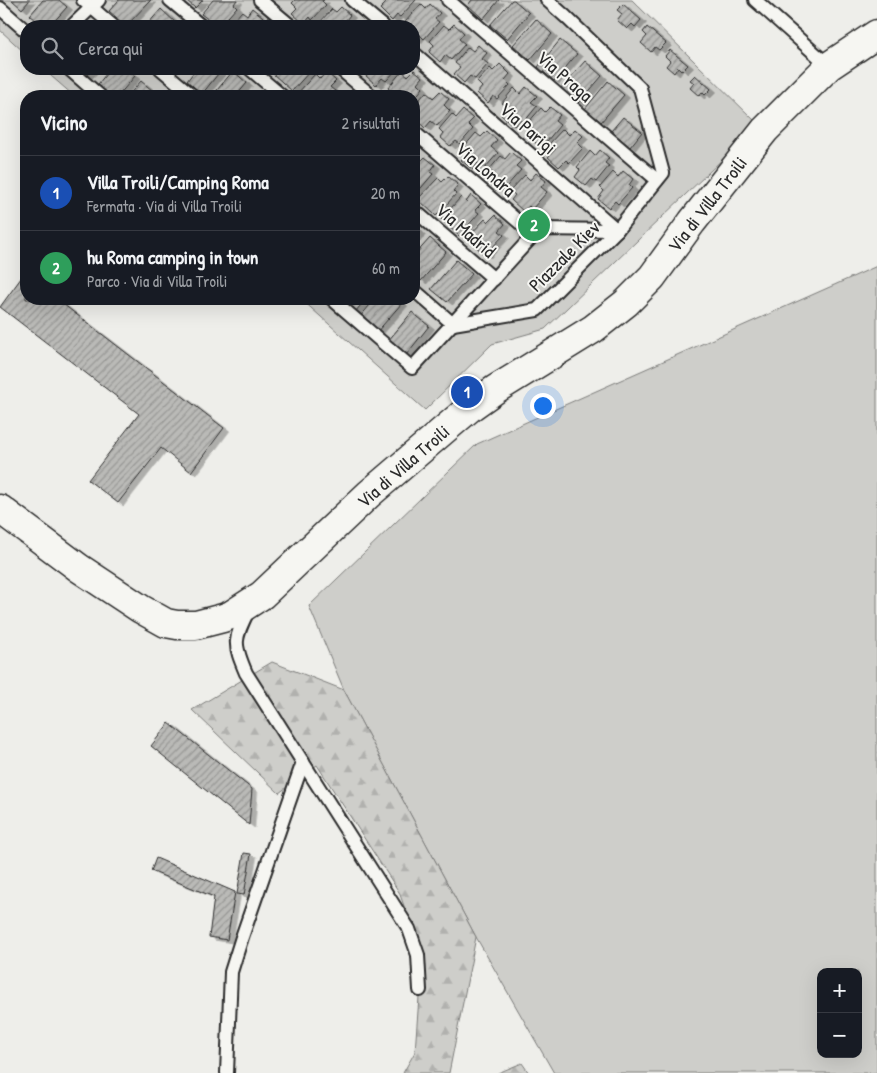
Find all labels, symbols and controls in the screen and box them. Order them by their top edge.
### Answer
search box [20,20,420,75]
icon: search [38,34,66,62]
text: Cerca qui [78,35,143,61]
street label: Via Praga [531,44,599,108]
street label: Via Parigi [494,96,562,160]
text: Vicino [40,108,87,137]
text: 2 risultati [341,112,400,134]
street label: Via Londra [450,135,522,203]
street label: Via di Villa Troili [661,151,753,257]
text: Villa Troili/Camping Roma [87,169,269,195]
text: 1 [53,182,59,204]
text: 20 m [371,182,400,204]
text: Fermata · Via di Villa Troili [87,195,242,217]
street label: Via Madrid [430,197,502,264]
pin: 2 [518,206,550,244]
street label: Piazzale Kiev [523,214,606,297]
text: hu Roma camping in town [87,244,258,270]
text: 2 [52,257,60,279]
text: 60 m [372,257,400,279]
text: Parco · Via di Villa Troili [87,270,227,292]
pin: 1 [451,373,483,411]
your location [530,393,556,419]
street label: Via di Villa Troili [351,418,455,514]
map controls [817,968,862,1058]
button: + [817,968,862,1013]
button: − [817,1013,862,1058]

